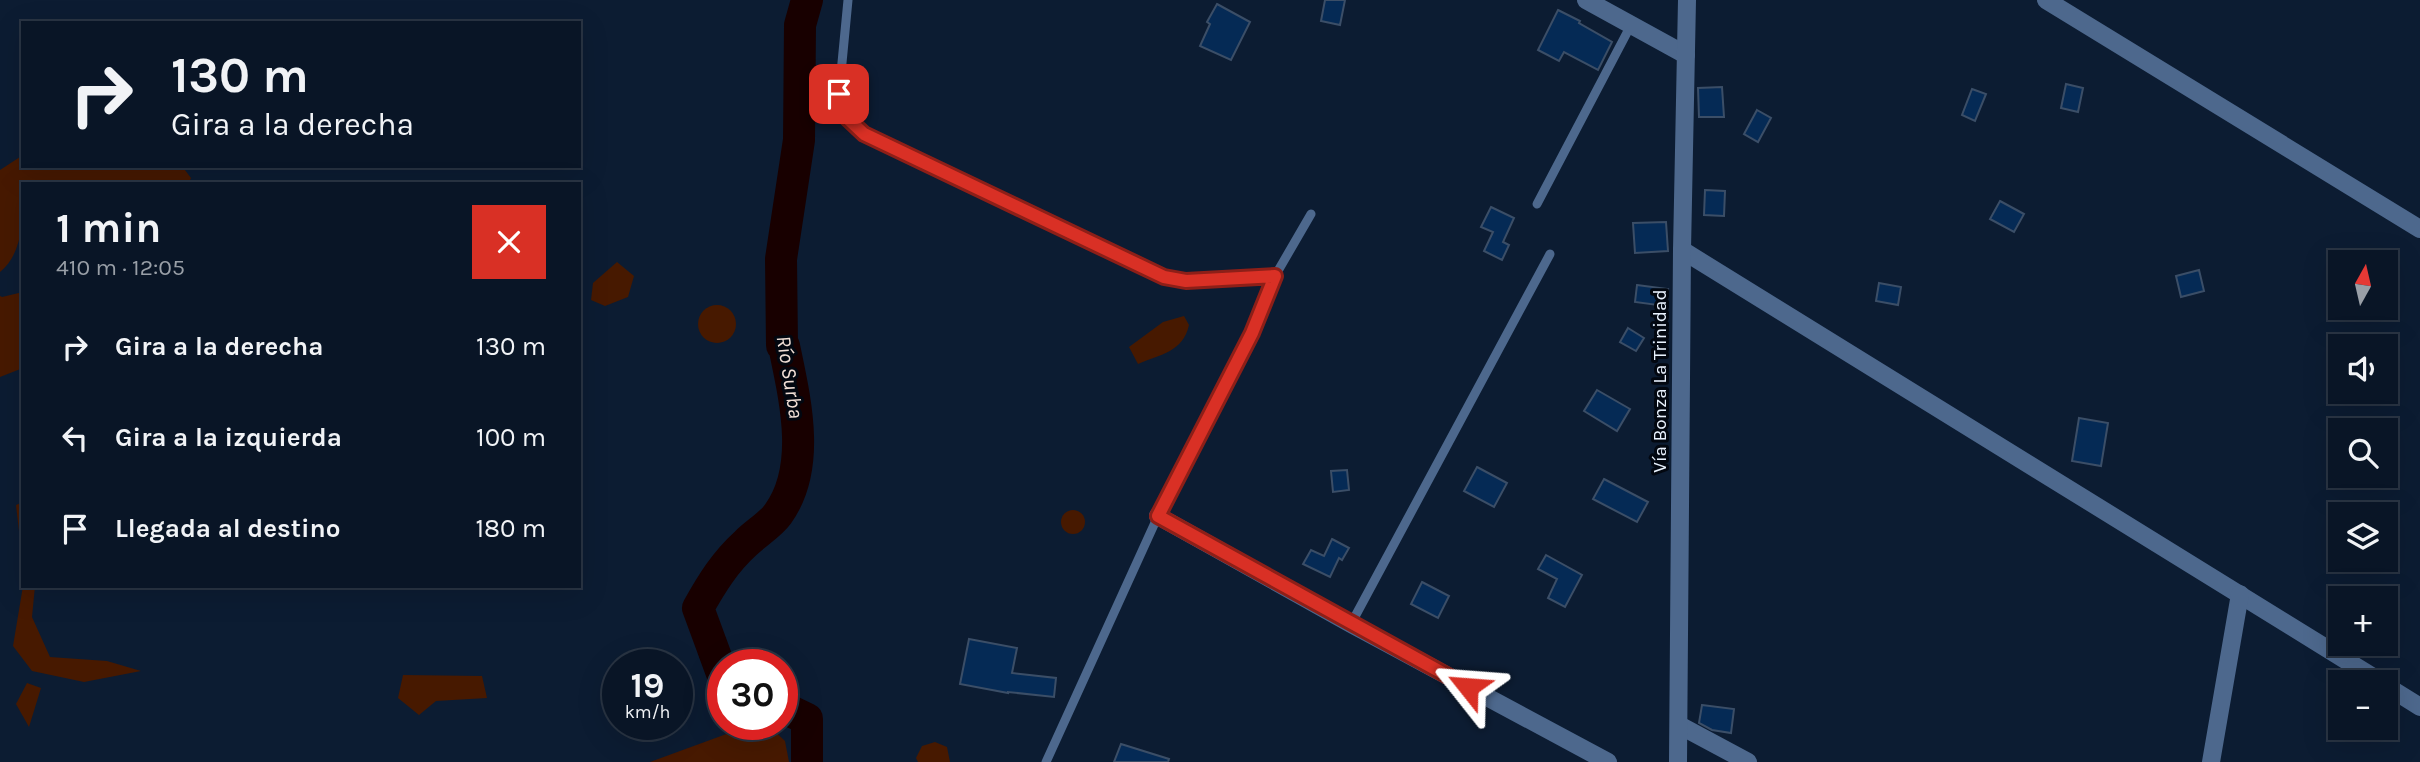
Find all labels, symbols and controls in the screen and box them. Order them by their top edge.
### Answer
text: 130 m [171,47,309,104]
icon: right [56,49,147,140]
pin [809,64,869,124]
icon: arrive [820,75,858,113]
text: Gira a la derecha [171,106,414,143]
text: 1 min [56,203,161,253]
button: close [472,205,546,279]
north arrow [2328,250,2398,320]
map controls [2328,250,2398,740]
text: 410 m · 12:05 [56,254,185,281]
street label: Vía Bonza La Trinidad [1649,289,1671,473]
icon: right [56,328,94,366]
text: Gira a la derecha [115,331,324,362]
text: 130 m [476,331,546,362]
water label: Río Surba [772,334,808,420]
button: sound [2328,334,2398,404]
button: search [2328,418,2398,488]
icon: left [56,419,94,457]
text: Gira a la izquierda [115,422,342,453]
text: 100 m [476,422,546,453]
button: layers [2328,502,2398,572]
icon: arrive [56,510,94,548]
text: Llegada al destino [115,513,341,544]
text: 180 m [476,513,546,544]
button: + [2328,586,2398,656]
speed limit sign: 30 [707,649,798,740]
position arrow [1431,650,1505,724]
text: 19 [631,665,664,706]
button: − [2328,670,2398,740]
text: km/h [625,701,670,723]

